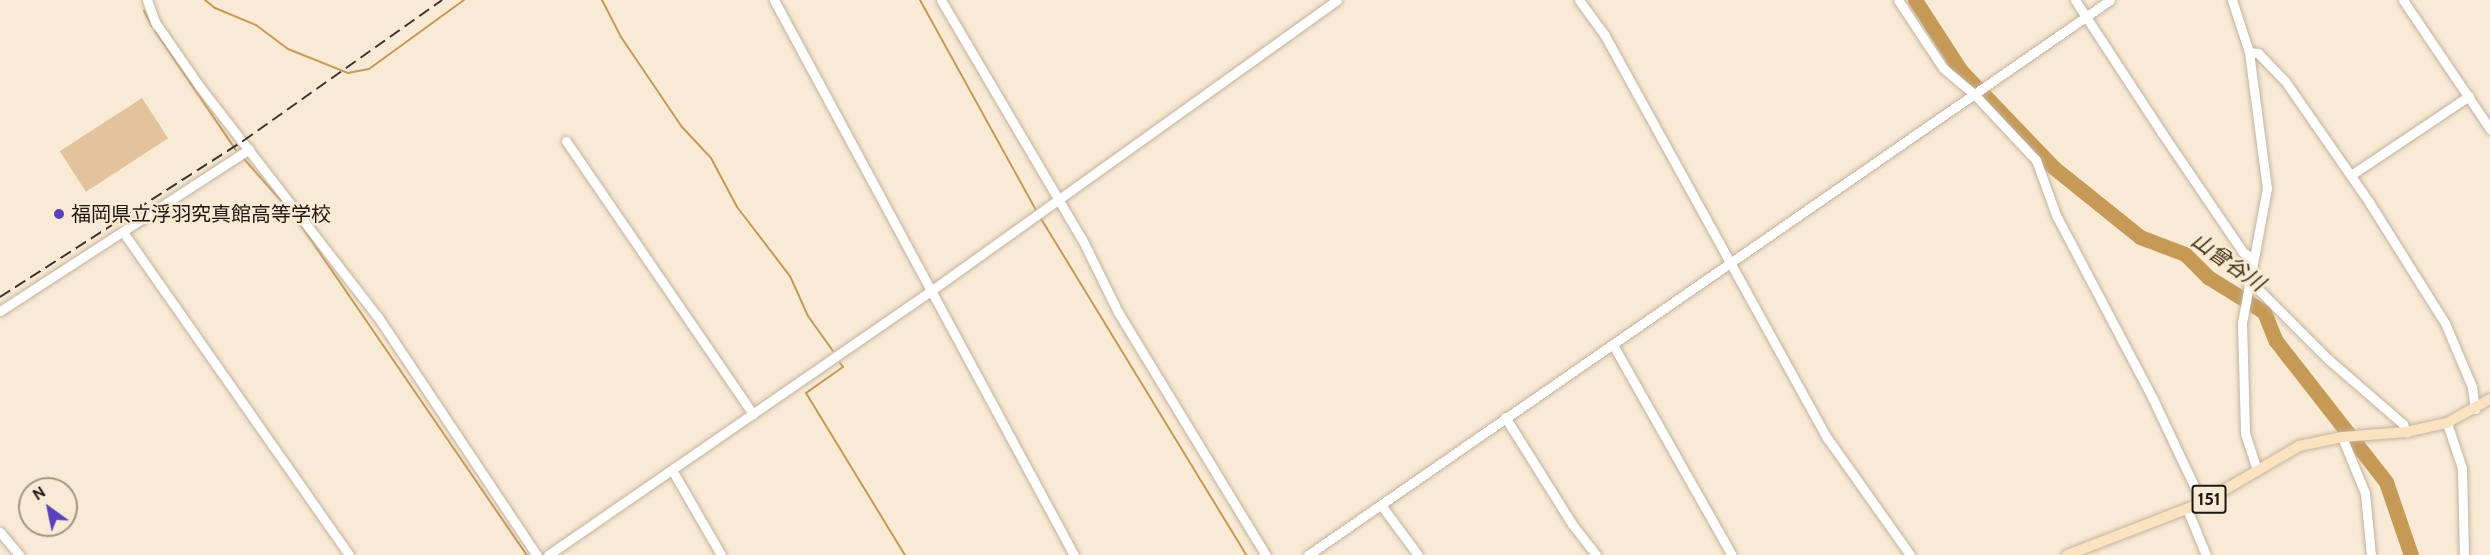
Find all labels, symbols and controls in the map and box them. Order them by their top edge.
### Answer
place label: 福岡県立浮羽究真館高等学校 [71,202,331,226]
marker: 福岡県立浮羽究真館高等学校 [52,207,66,221]
water label: 山曾谷川 [2186,228,2270,296]
north arrow [18,477,78,537]
text: N [29,482,49,504]
road number: 151 [2191,484,2227,514]

